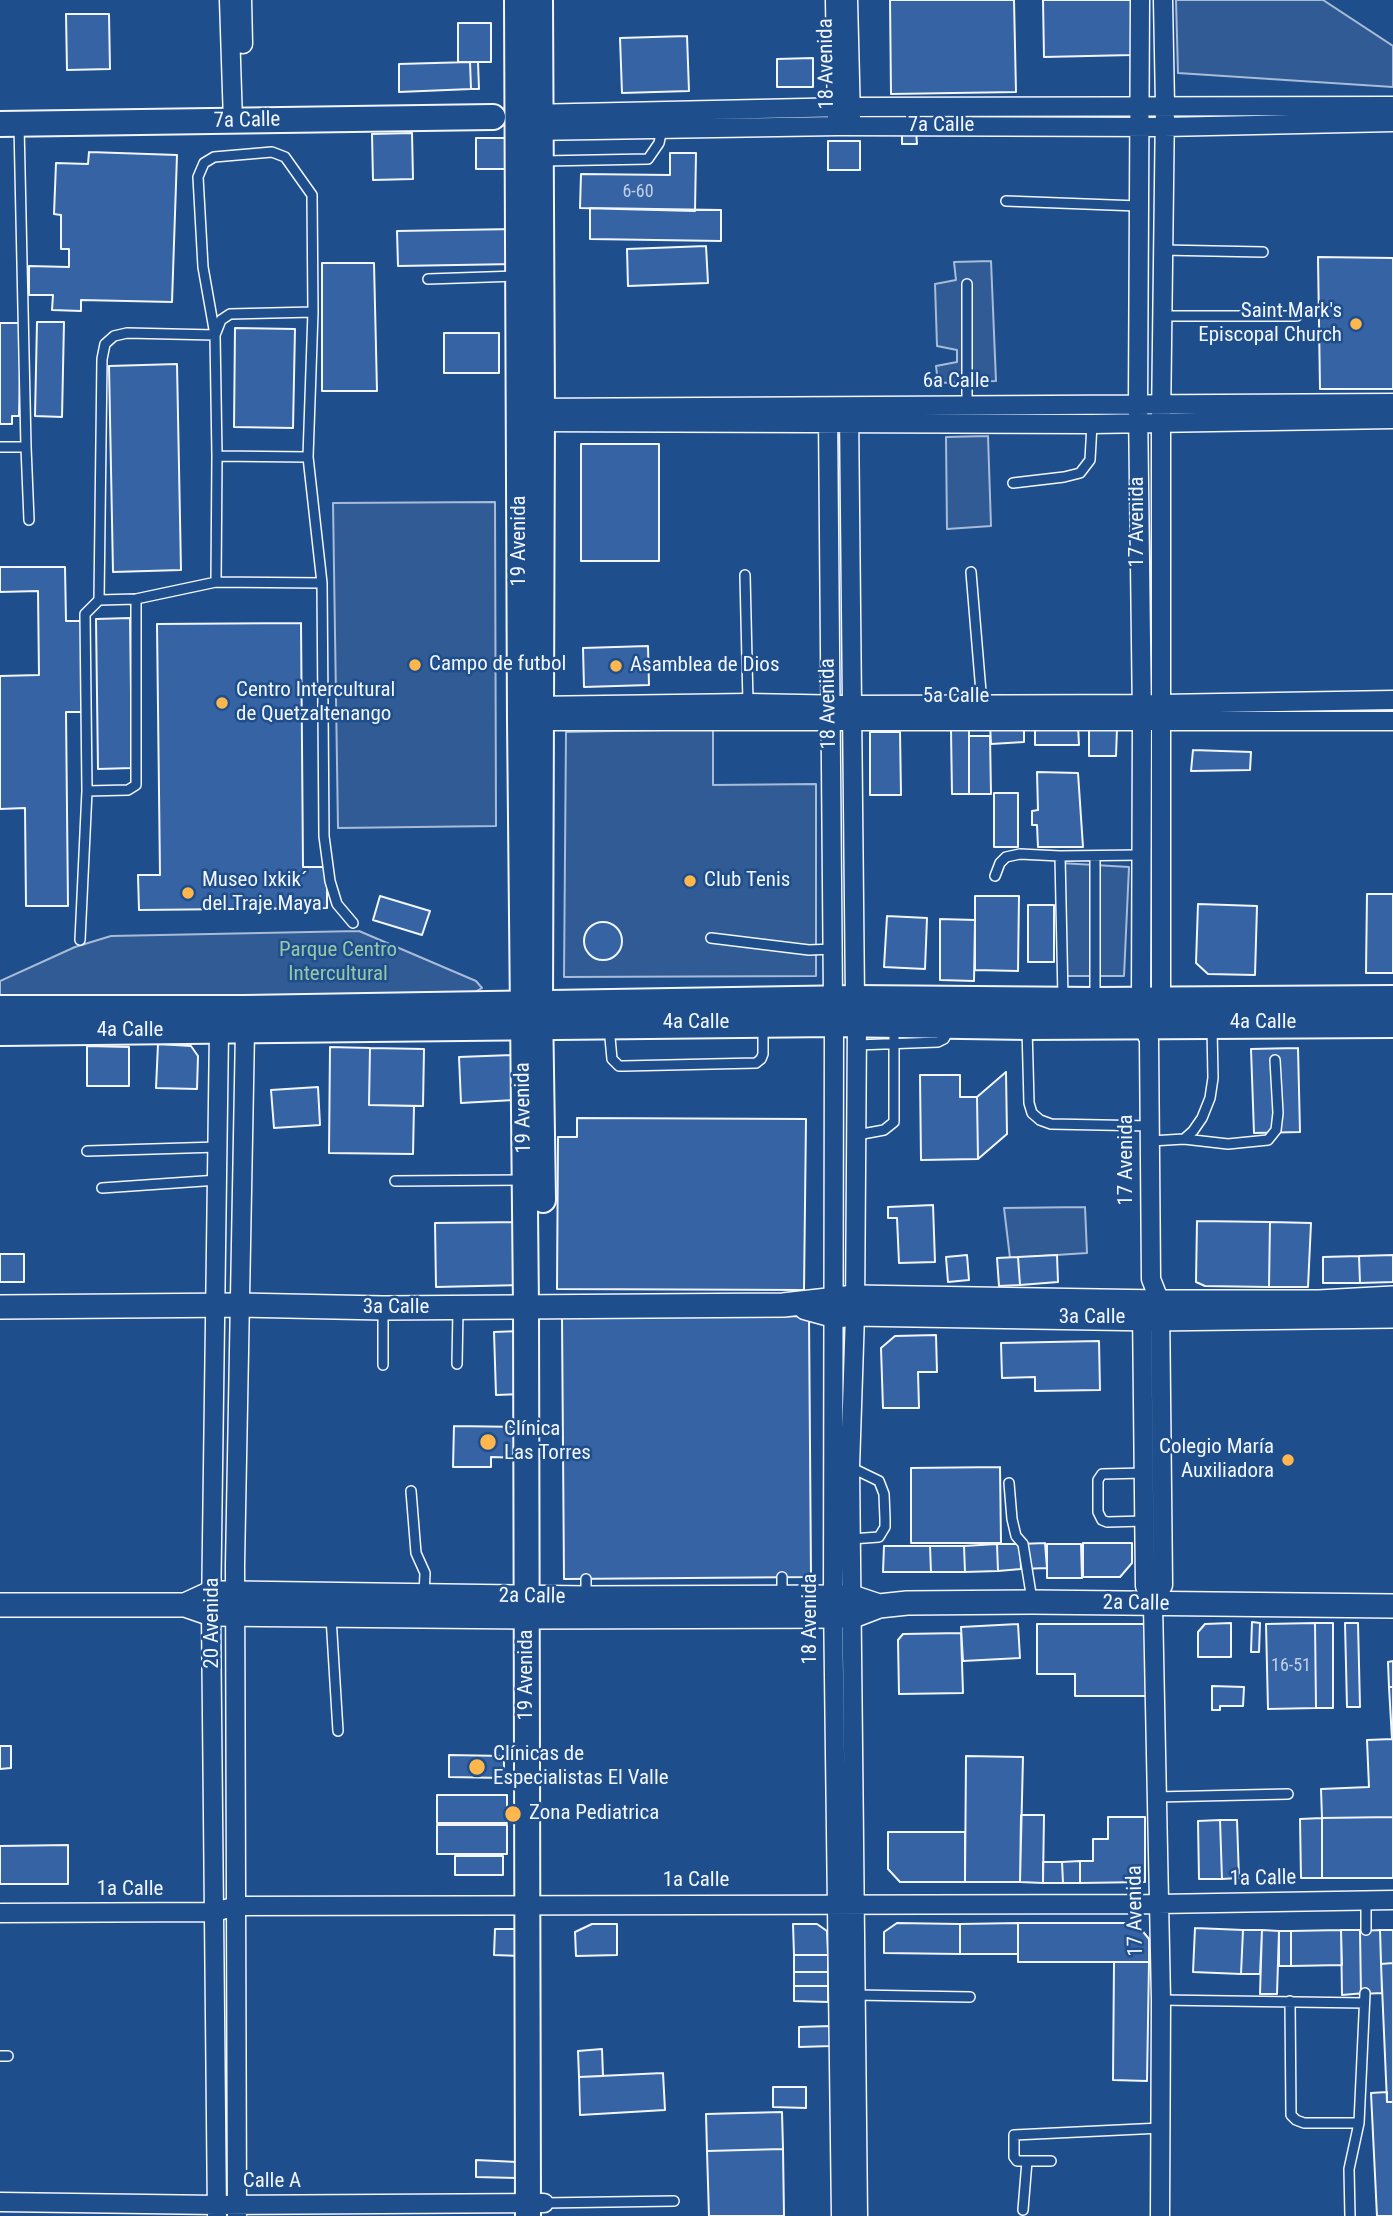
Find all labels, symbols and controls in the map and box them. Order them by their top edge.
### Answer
street label: 18 Avenida [814,18,840,110]
street label: 7a Calle [213,108,281,134]
street label: 7a Calle [908,113,974,139]
house number: 6-60 [622,181,654,203]
place label: Saint Mark's Episcopal Church [1198,299,1342,349]
marker: Saint Mark's Episcopal Church [1348,316,1364,332]
street label: 6a Calle [923,369,989,395]
street label: 17 Avenida [1125,476,1151,568]
street label: 19 Avenida [507,495,533,587]
place label: Campo de futbol [429,652,566,678]
place label: Asamblea de Dios [630,653,779,679]
marker: Campo de futbol [407,657,423,673]
marker: Asamblea de Dios [608,658,624,674]
street label: 18 Avenida [816,658,842,750]
place label: Centro Intercultural de Quetzaltenango [236,678,395,728]
street label: 5a Calle [923,684,989,710]
marker: Centro Intercultural de Quetzaltenango [214,695,230,711]
place label: Museo Ixkik´ del Traje Maya [202,868,322,918]
place label: Club Tenis [704,868,790,894]
marker: Club Tenis [682,873,698,889]
marker: Museo Ixkik´ del Traje Maya [180,885,196,901]
park label: Parque Centro Intercultural [279,938,397,988]
street label: 4a Calle [663,1010,729,1036]
street label: 4a Calle [1230,1010,1296,1036]
street label: 4a Calle [97,1018,163,1044]
street label: 19 Avenida [511,1062,537,1154]
street label: 17 Avenida [1114,1114,1140,1206]
street label: 3a Calle [363,1295,429,1321]
street label: 3a Calle [1059,1305,1125,1331]
place label: Clínica Las Torres [504,1417,591,1467]
marker: Clínica Las Torres [478,1432,498,1452]
place label: Colegio María Auxiliadora [1159,1435,1274,1485]
marker: Colegio María Auxiliadora [1280,1452,1296,1468]
street label: 18 Avenida [798,1573,824,1665]
street label: 20 Avenida [200,1577,226,1669]
street label: 2a Calle [498,1584,566,1610]
street label: 2a Calle [1102,1591,1170,1617]
street label: 19 Avenida [514,1629,540,1721]
house number: 16-51 [1271,1655,1311,1677]
place label: Clínicas de Especialistas El Valle [493,1742,669,1792]
marker: Clínicas de Especialistas El Valle [467,1757,487,1777]
place label: Zona Pediatrica [529,1801,659,1827]
marker: Zona Pediatrica [503,1804,523,1824]
street label: 17 Avenida [1123,1865,1149,1957]
street label: 1a Calle [1229,1866,1297,1892]
street label: 1a Calle [663,1868,729,1894]
street label: 1a Calle [97,1877,163,1903]
street label: Calle A [243,2169,301,2195]

